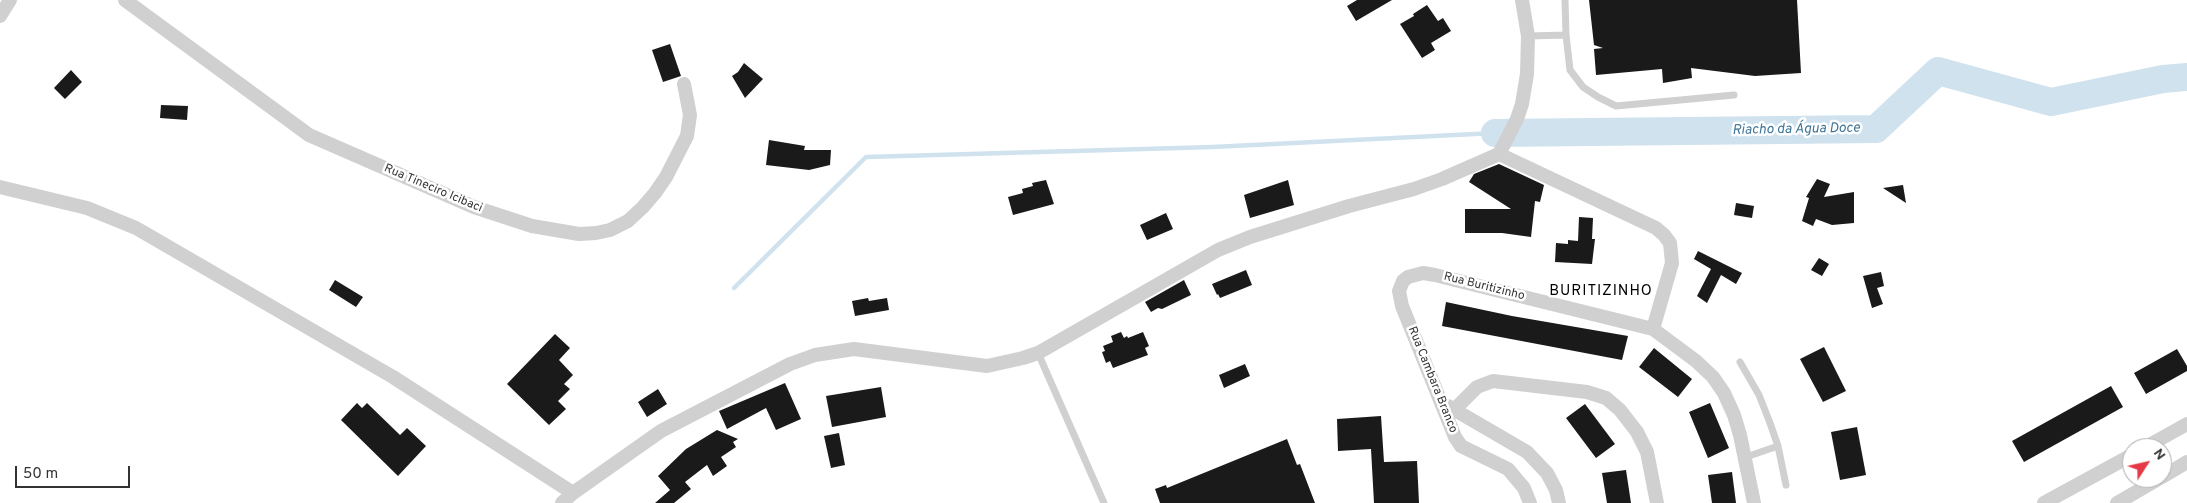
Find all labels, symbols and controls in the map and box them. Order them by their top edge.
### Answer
water label: Riacho da Água Doce [1732,120,1860,140]
street label: Rua Tineciro Icibaci [382,162,484,216]
street label: Rua Buritizinho [1442,270,1526,304]
district label: BURITIZINHO [1548,283,1654,301]
street label: Rua Cambara Branco [1404,325,1460,435]
north arrow [2122,438,2172,488]
text: N [2149,446,2169,464]
scale bar [18,456,132,488]
text: 50 m [23,465,58,484]

